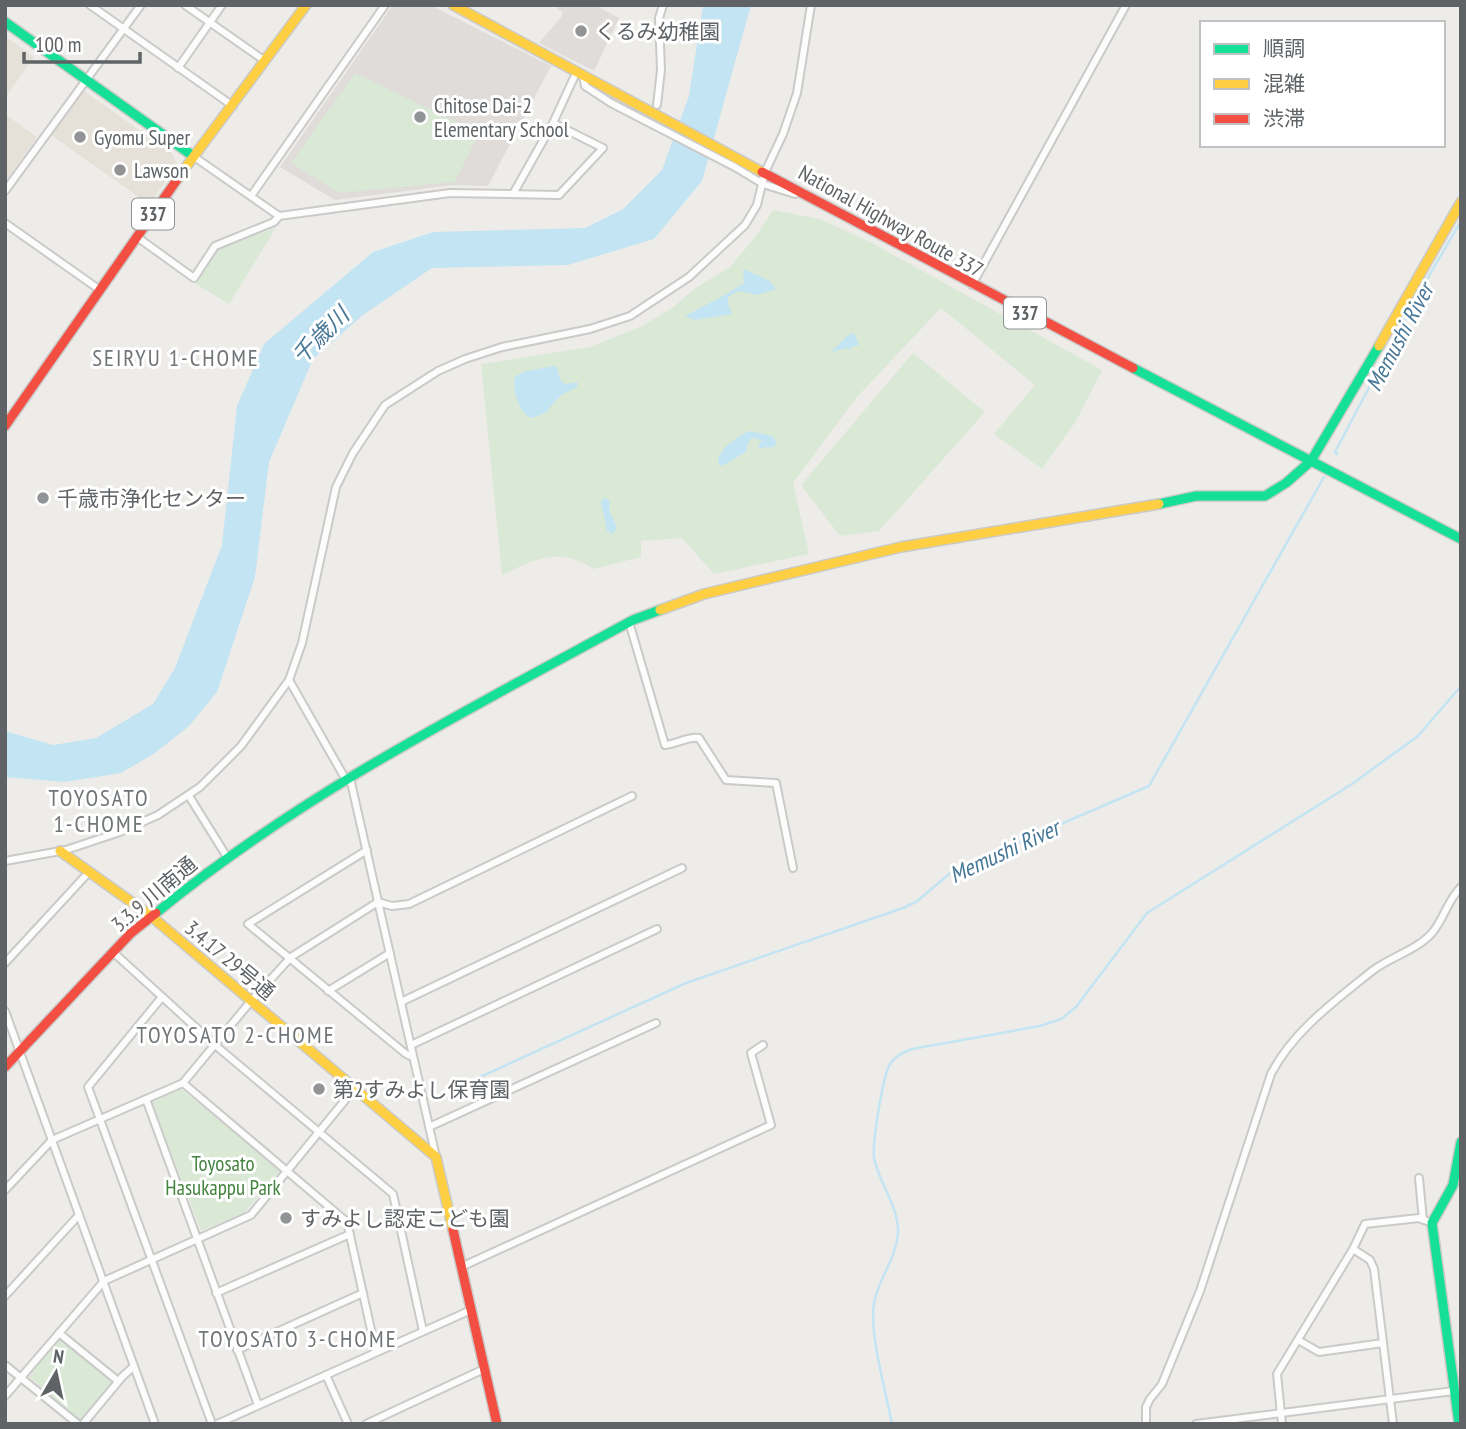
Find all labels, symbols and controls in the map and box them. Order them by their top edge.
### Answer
place label: くるみ幼稚園 [595,18,721,45]
scale bar [24,21,140,65]
legend [1200,21,1445,147]
marker: くるみ幼稚園 [573,23,589,39]
text: 100 m [35,31,81,58]
text: 順調 [1263,35,1305,62]
text: 混雑 [1263,70,1305,97]
place label: Chitose Dai-2 Elementary School [434,92,569,143]
text: 渋滞 [1263,105,1305,132]
marker: Chitose Dai-2 Elementary School [412,109,428,125]
place label: Gyomu Super [94,124,190,151]
marker: Gyomu Super [72,129,88,145]
place label: Lawson [134,157,189,184]
street label: National Highway Route 337 [794,159,988,283]
marker: Lawson [112,162,128,178]
road number: 337 [132,198,174,230]
water label: Memushi River [1359,275,1441,396]
water label: 千歳川 [285,298,357,370]
road number: 337 [1004,298,1046,328]
district label: SEIRYU 1-CHOME [92,343,260,372]
place label: 千歳市浄化センター [57,485,246,512]
marker: 千歳市浄化センター [35,490,51,506]
district label: TOYOSATO 1-CHOME [48,783,150,838]
water label: Memushi River [945,811,1067,889]
street label: 3.3.9 川南通 [106,850,202,938]
street label: 3.4.17 29号通 [179,914,281,1006]
district label: TOYOSATO 2-CHOME [136,1020,336,1049]
place label: 第2すみよし保育園 [333,1076,510,1103]
marker: 第2すみよし保育園 [311,1081,327,1097]
park label: Toyosato Hasukappu Park [165,1150,281,1201]
place label: すみよし認定こども園 [300,1205,510,1232]
marker: すみよし認定こども園 [278,1210,294,1226]
district label: TOYOSATO 3-CHOME [198,1324,398,1353]
north arrow [21,1338,91,1408]
text: N [52,1344,66,1369]

